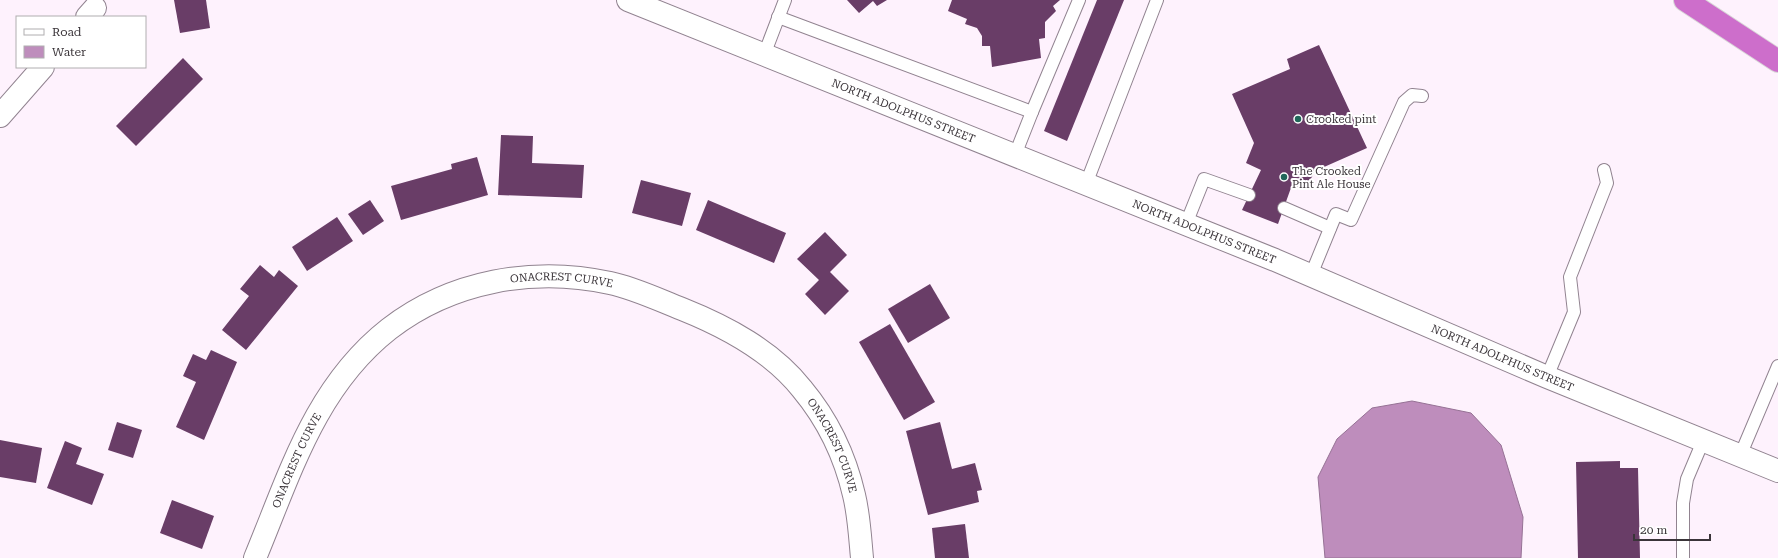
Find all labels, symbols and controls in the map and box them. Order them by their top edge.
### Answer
legend [16,16,146,68]
text: Road [52,25,82,39]
text: Water [52,45,86,59]
street label: NORTH ADOLPHUS STREET [830,77,977,146]
place label: Crooked pint [1306,113,1376,126]
marker: Crooked pint [1293,114,1303,124]
place label: The Crooked Pint Ale House [1292,165,1371,191]
marker: The Crooked Pint Ale House [1279,172,1289,182]
street label: NORTH ADOLPHUS STREET [1130,197,1278,267]
street label: ONACREST CURVE [509,270,614,290]
street label: NORTH ADOLPHUS STREET [1429,322,1576,394]
street label: ONACREST CURVE [804,396,859,494]
street label: ONACREST CURVE [270,411,324,510]
scale bar [1634,516,1710,542]
text: 20 m [1640,523,1667,537]

